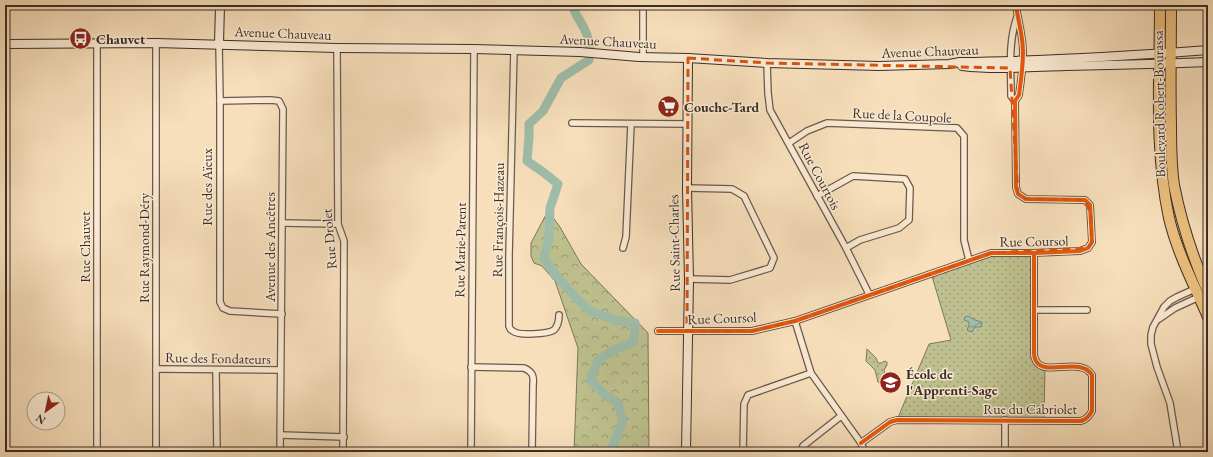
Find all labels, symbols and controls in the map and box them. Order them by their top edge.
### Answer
street label: Avenue Chauveau [233,22,333,44]
bus stop icon: Chauvet [67,26,93,52]
street label: Avenue Chauveau [558,29,658,53]
place label: Chauvet [96,30,146,48]
street label: Boulevard Robert-Bourassa [1149,30,1169,178]
street label: Avenue Chauveau [880,40,980,62]
supermarket icon: Couche-Tard [656,94,682,120]
place label: Couche-Tard [684,98,760,116]
street label: Rue de la Coupole [852,103,953,127]
street label: Rue Courtois [795,139,845,213]
street label: Rue des Aïeux [198,148,216,226]
street label: Rue François-Hazeau [488,162,508,278]
street label: Rue Raymond-Déry [135,192,153,303]
street label: Avenue des Ancêtres [261,192,279,303]
street label: Rue Saint-Charles [664,194,684,292]
street label: Rue Marie-Parent [450,202,470,298]
street label: Rue Drolet [317,207,341,270]
street label: Rue Chauvet [76,211,94,283]
street label: Rue Coursol [999,231,1069,251]
street label: Rue Coursol [687,308,758,328]
street label: Rue des Fondateurs [165,348,271,368]
place label: École de l'Apprenti-Sage [906,365,998,399]
school or university icon: École de l'Apprenti-Sage [878,369,904,395]
north arrow [26,391,66,431]
street label: Rue du Cabriolet [983,400,1077,418]
text: N [33,411,48,428]

